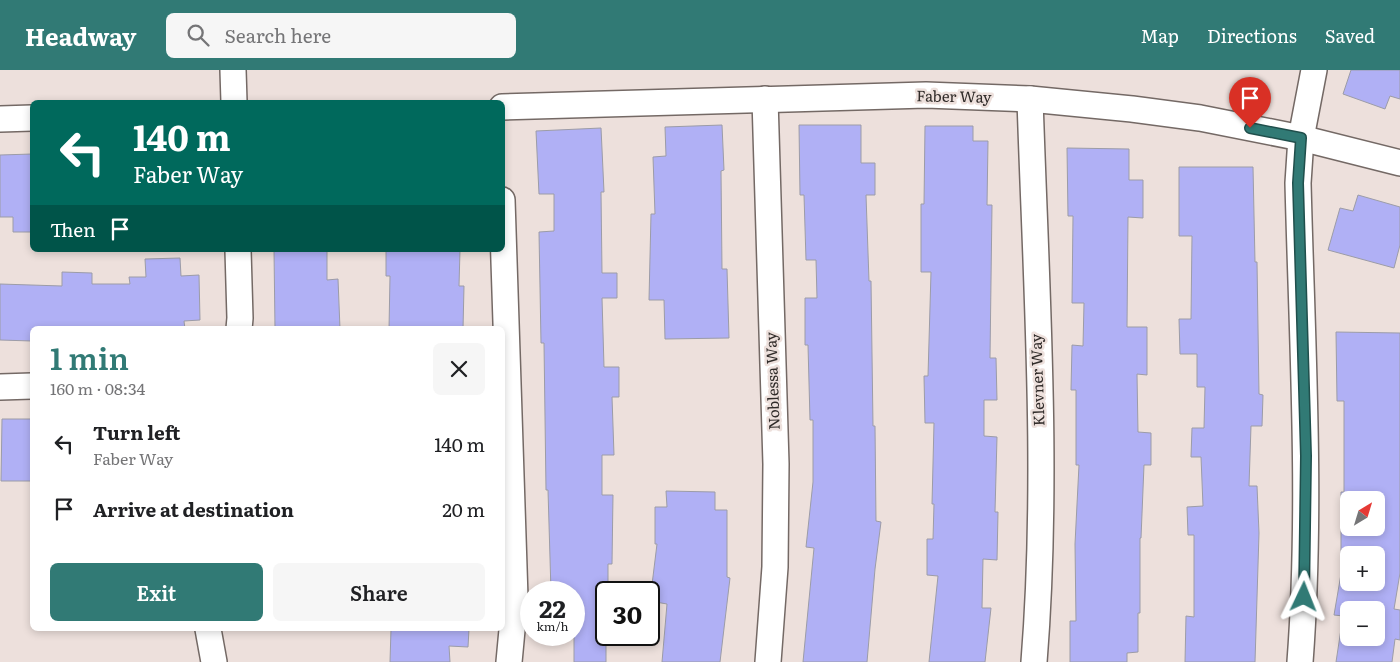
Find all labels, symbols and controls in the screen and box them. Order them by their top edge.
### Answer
search box [166,13,516,58]
text: Headway [25,18,136,53]
icon: search [184,21,212,49]
text: Search here [224,21,331,49]
text: Map [1141,22,1179,49]
text: Directions [1207,22,1297,49]
text: Saved [1325,22,1375,49]
pin [1229,77,1271,128]
street label: Faber Way [916,83,992,108]
icon: arrive [1236,84,1264,112]
text: 140 m [133,110,231,162]
icon: left [50,120,115,185]
text: Faber Way [133,157,243,190]
text: Then [50,215,96,243]
icon: arrive [106,215,134,243]
street label: Noblessa Way [758,331,785,430]
street label: Klevner Way [1023,333,1050,427]
text: 1 min [50,335,129,379]
button: close [433,343,485,395]
text: 160 m · 08:34 [50,376,145,400]
text: Turn left [93,418,180,446]
icon: left [50,430,78,458]
text: 140 m [434,430,485,458]
text: Faber Way [93,446,173,470]
north arrow [1340,491,1385,536]
map controls [1340,491,1385,646]
icon: arrive [50,495,78,523]
text: Arrive at destination [93,495,294,523]
text: 20 m [442,495,485,523]
button: + [1340,546,1385,591]
button: Exit [50,563,263,621]
button: Share [273,563,485,621]
position arrow [1277,570,1329,622]
speed limit sign: 30 [595,581,660,646]
text: 22 [539,589,566,626]
button: − [1340,601,1385,646]
text: km/h [537,617,568,635]

